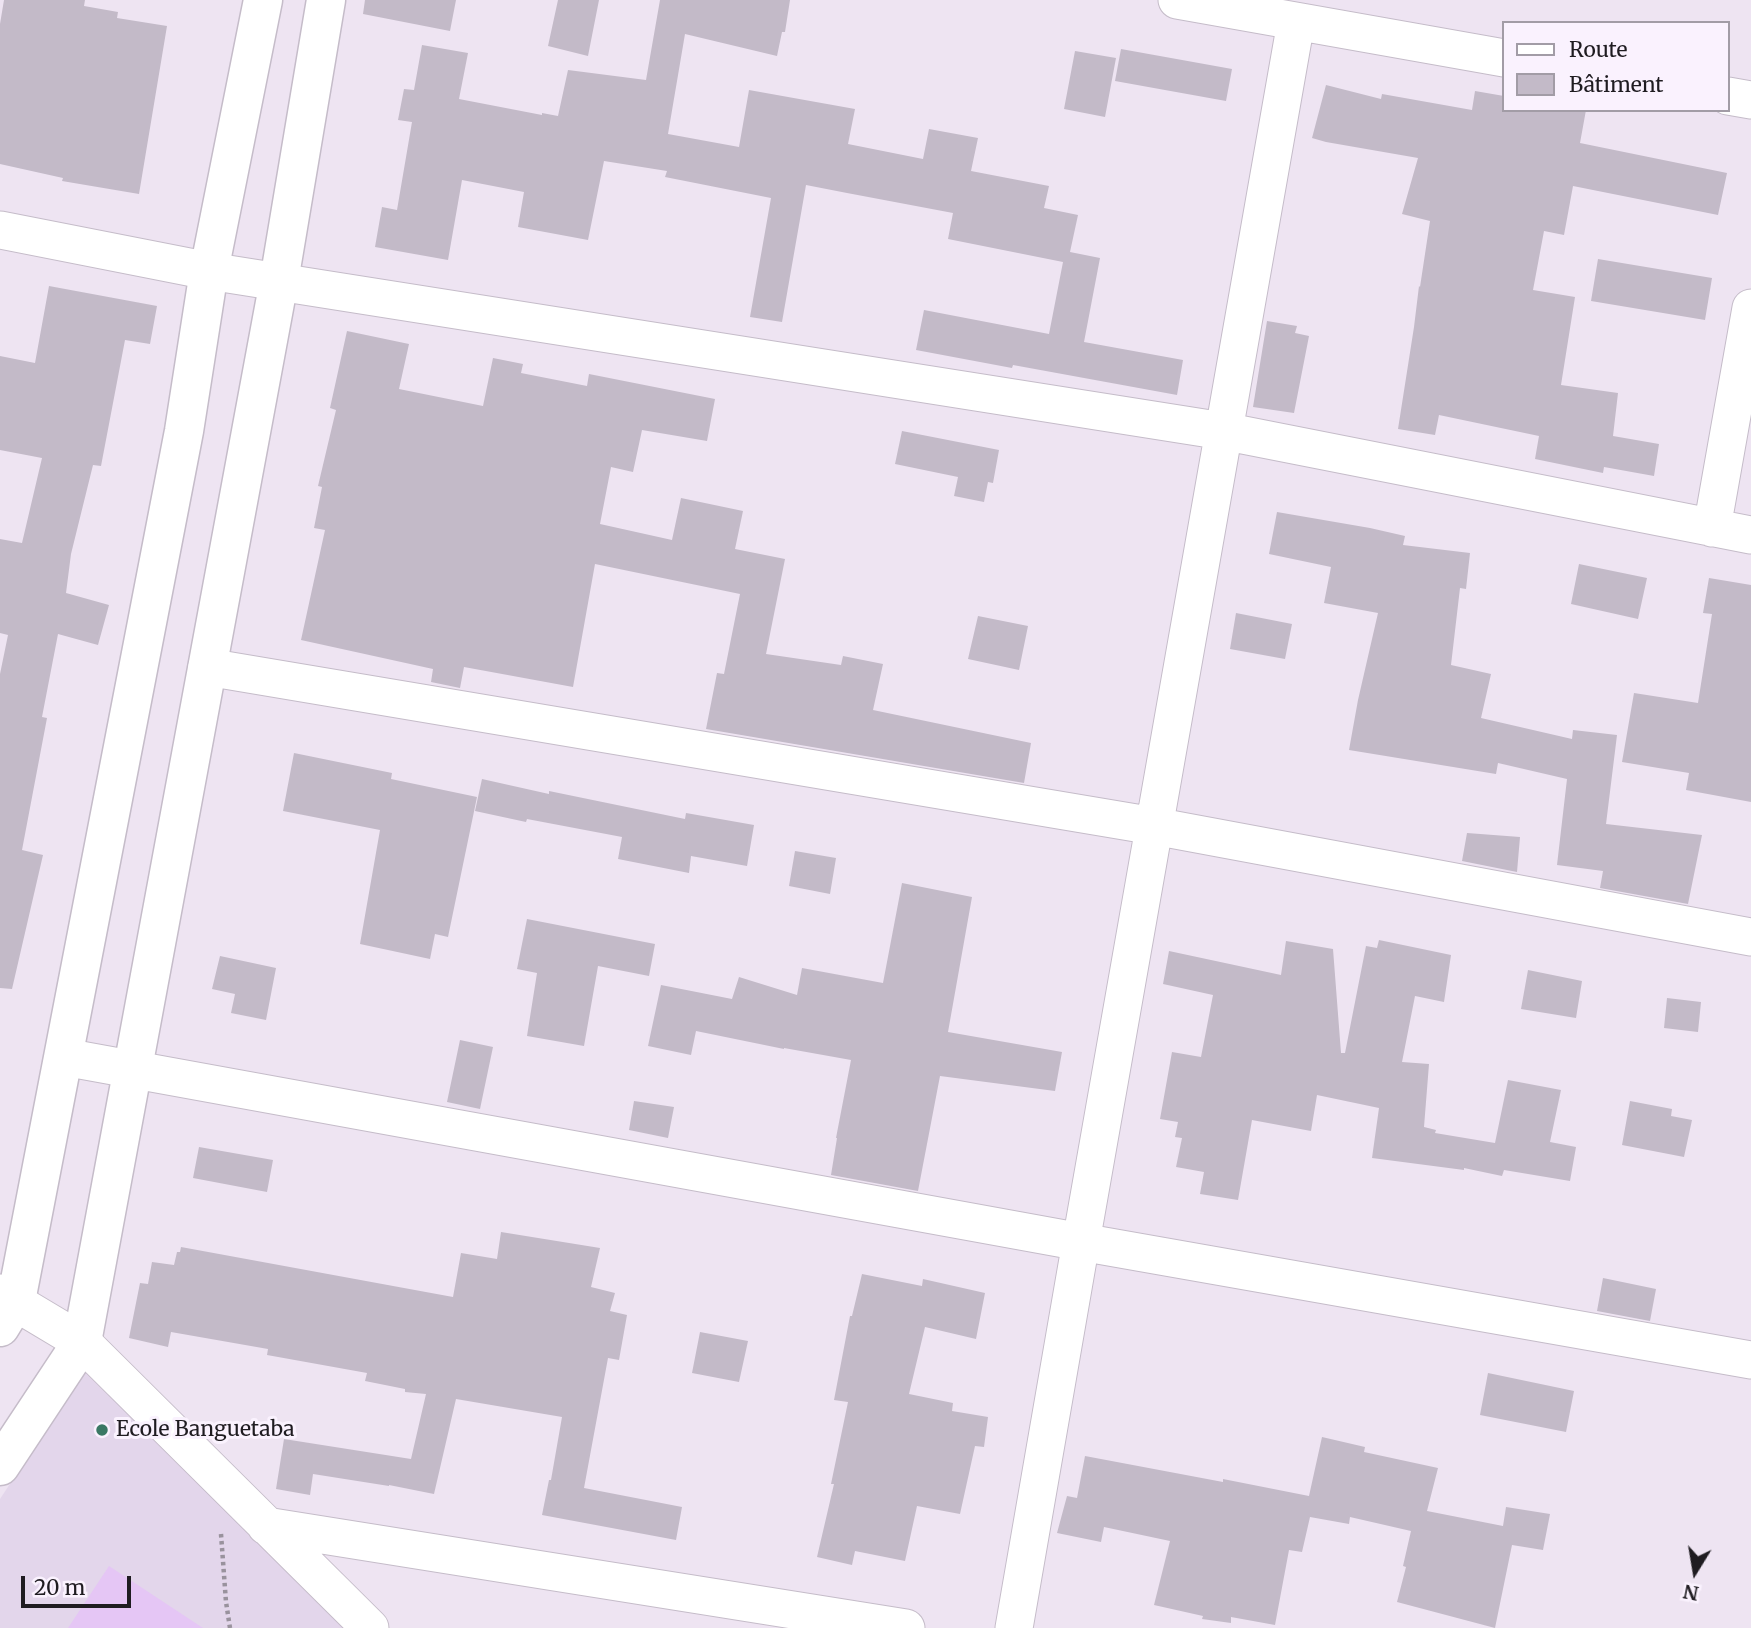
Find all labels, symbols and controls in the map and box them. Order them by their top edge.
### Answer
legend [1502,21,1730,112]
text: Route [1569,36,1627,63]
text: Bâtiment [1569,71,1663,98]
place label: Ecole Banguetaba [116,1417,294,1443]
marker: Ecole Banguetaba [94,1422,110,1438]
north arrow [1660,1537,1730,1607]
scale bar [24,1562,135,1606]
text: 20 m [34,1574,85,1601]
text: N [1681,1579,1701,1606]

